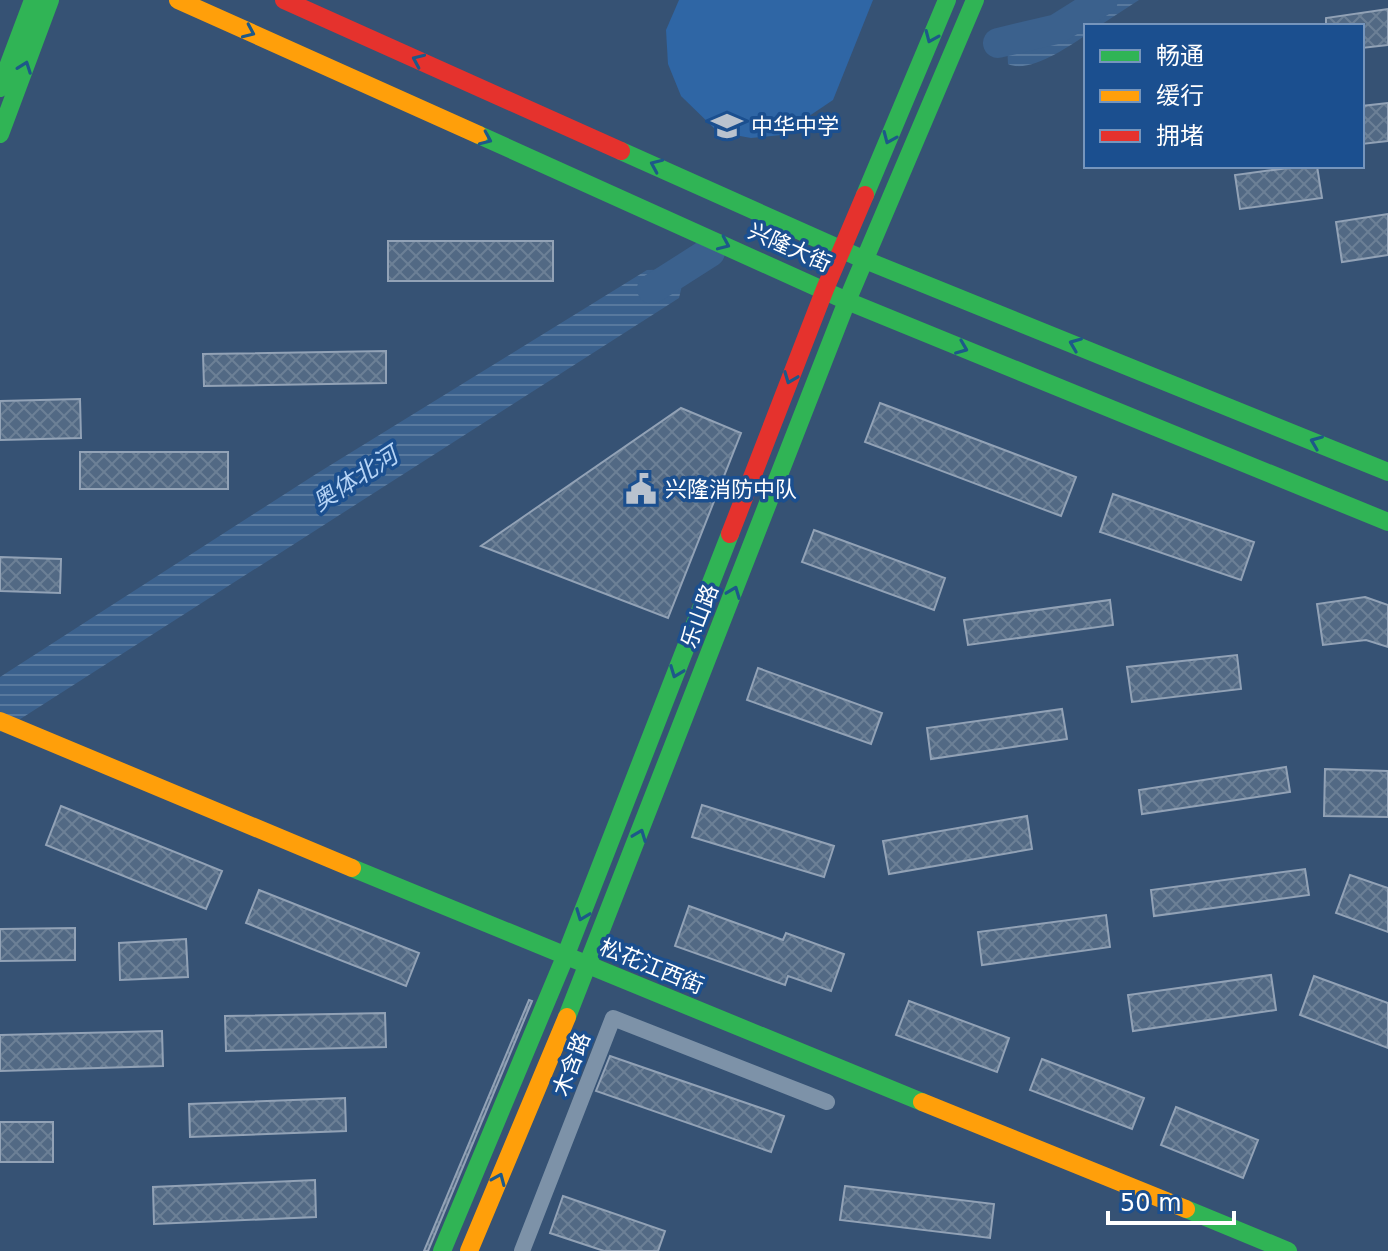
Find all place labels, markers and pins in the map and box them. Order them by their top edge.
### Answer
school or university icon: 中华中学 [710,109,744,143]
place label: 中华中学 [751,114,839,139]
public building icon: 兴隆消防中队 [624,472,658,506]
place label: 兴隆消防中队 [665,477,797,502]

